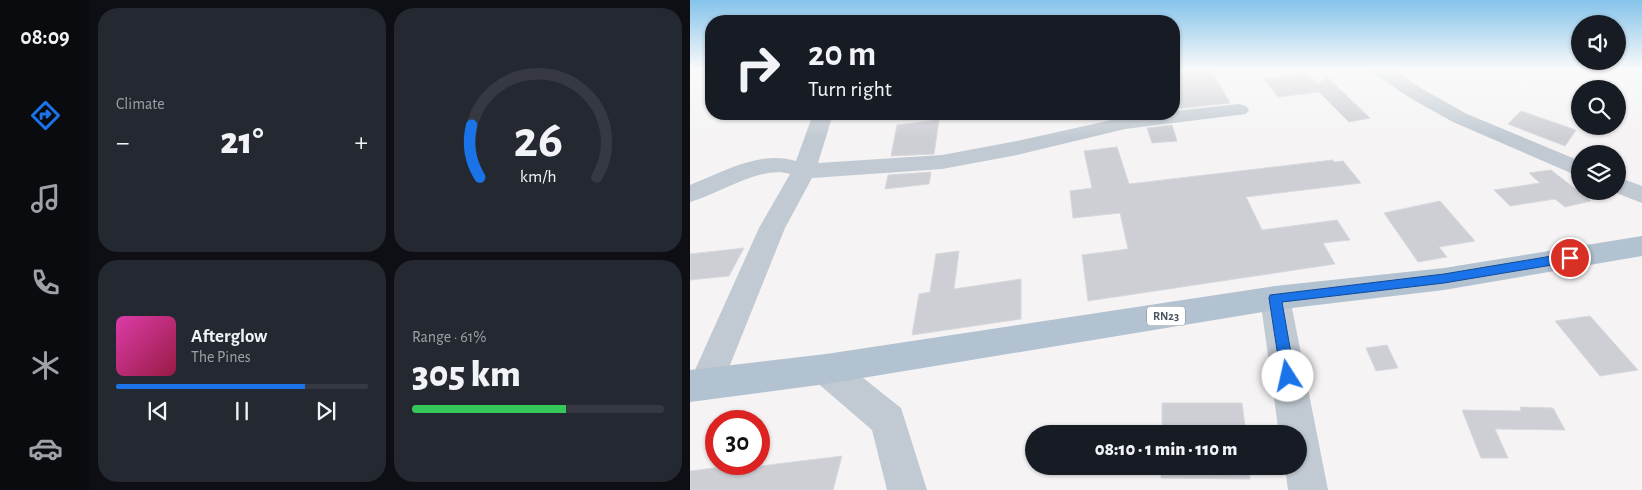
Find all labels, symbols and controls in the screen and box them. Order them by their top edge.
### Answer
map controls [1571,15,1626,200]
button: sound [1571,15,1626,70]
text: 08:09 [20,26,70,48]
icon: right [725,35,790,100]
text: 20 m [808,37,876,72]
text: Turn right [808,78,892,100]
button: search [1571,80,1626,135]
text: Climate [116,96,165,112]
icon: directions [28,98,63,133]
text: 26 [513,114,563,166]
text: 21° [220,123,264,161]
text: − [116,129,129,157]
text: + [355,129,368,157]
button: layers [1571,145,1626,200]
text: km/h [520,168,556,186]
icon: music [28,181,63,216]
pin [1549,237,1591,279]
icon: arrive [1556,244,1584,272]
icon: phone [28,265,63,300]
road number: RN23 [1147,306,1185,326]
text: Afterglow [191,327,267,346]
text: Range · 61% [412,329,486,345]
icon: climate [28,348,63,383]
text: The Pines [191,349,251,365]
position arrow [1261,349,1313,401]
text: 305 km [412,356,521,394]
icon: previous [144,397,172,425]
icon: pause [228,397,256,425]
icon: next [312,397,340,425]
speed limit sign: 30 [705,410,770,475]
icon: car [28,431,63,466]
text: 08:10 · 1 min · 110 m [1095,440,1237,459]

